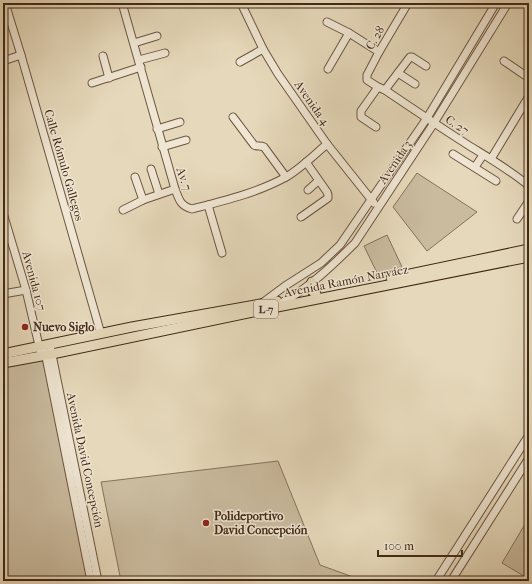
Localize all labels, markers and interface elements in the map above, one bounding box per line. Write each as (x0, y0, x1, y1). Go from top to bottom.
street label: C. 28 (363, 24, 387, 52)
street label: Avenida 4 (291, 77, 333, 129)
street label: Calle Rómulo Gallegos (41, 108, 87, 223)
street label: C. 27 (443, 112, 471, 138)
street label: Avenida 3 (375, 138, 415, 187)
street label: Av. 7 (173, 165, 195, 193)
street label: Avenida 107 (19, 249, 49, 312)
street label: Avenida Ramón Narváez (282, 262, 410, 300)
road number: L-7 (254, 300, 278, 318)
place label: Nuevo Siglo (33, 320, 94, 335)
marker: Nuevo Siglo (20, 322, 30, 332)
street label: Avenida David Concepción (64, 390, 106, 529)
place label: Polideportivo David Concepción (214, 509, 309, 538)
marker: Polideportivo David Concepción (201, 518, 211, 528)
scale bar (378, 532, 462, 558)
text: 100 m (384, 539, 414, 553)

